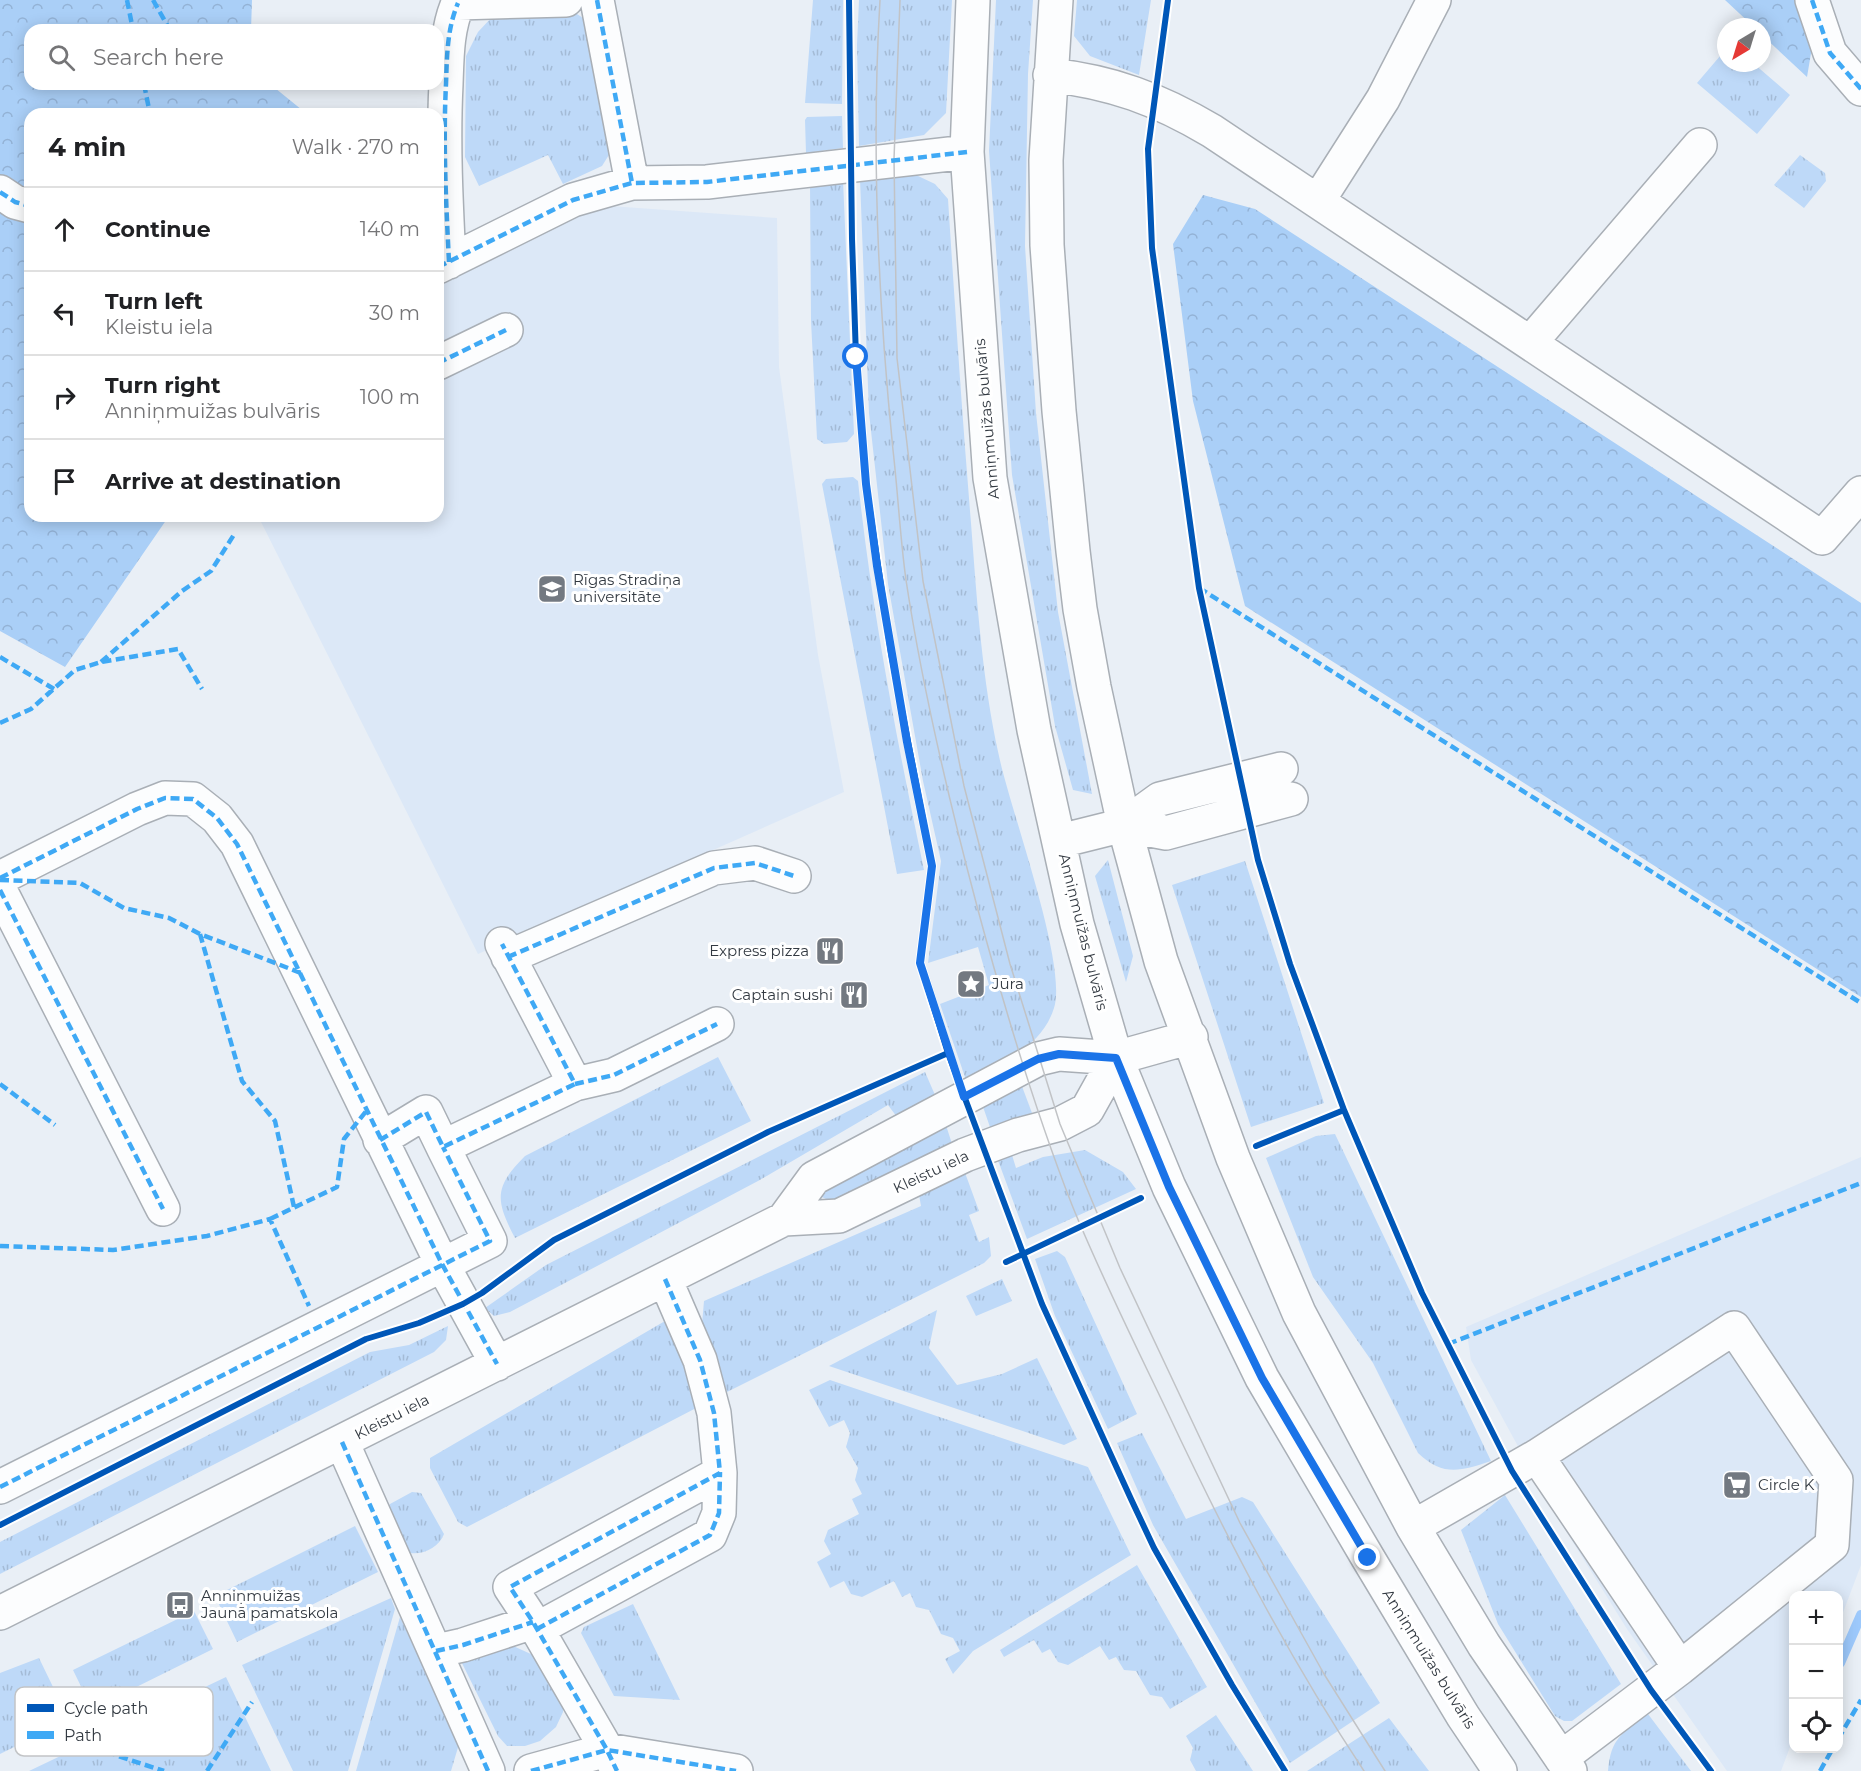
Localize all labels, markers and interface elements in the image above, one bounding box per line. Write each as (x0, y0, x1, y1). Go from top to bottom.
north arrow (1717, 18, 1771, 72)
search box (24, 24, 444, 90)
icon: search (45, 41, 78, 74)
text: Search here (93, 44, 224, 71)
text: 4 min (48, 131, 126, 163)
text: Walk · 270 m (292, 135, 420, 159)
icon: ahead (48, 213, 81, 246)
text: Continue (105, 216, 211, 243)
text: 140 m (360, 217, 420, 241)
text: Turn left (105, 288, 203, 315)
icon: left (48, 297, 81, 330)
text: 30 m (369, 301, 420, 325)
text: Kleistu iela (105, 315, 213, 339)
street label: Anniņmuižas bulvāris (970, 338, 1004, 500)
route start (842, 343, 868, 369)
text: Turn right (105, 372, 220, 399)
icon: right (48, 381, 81, 414)
text: 100 m (360, 385, 420, 409)
text: Anniņmuižas bulvāris (105, 399, 320, 423)
icon: arrive (48, 465, 81, 498)
text: Arrive at destination (105, 468, 341, 495)
place label: Rīgas Stradiņa universitāte (573, 570, 681, 606)
school or university icon: Rīgas Stradiņa universitāte (536, 573, 568, 605)
street label: Anniņmuižas bulvāris (1054, 851, 1112, 1013)
restaurant icon: Express pizza (814, 935, 846, 967)
place label: Express pizza (709, 941, 809, 960)
place icon: Jūra (955, 968, 987, 1000)
place label: Jūra (991, 974, 1024, 993)
restaurant icon: Captain sushi (838, 979, 870, 1011)
place label: Captain sushi (732, 985, 833, 1004)
street label: Kleistu iela (890, 1146, 972, 1197)
street label: Kleistu iela (351, 1390, 432, 1443)
supermarket icon: Circle K (1721, 1469, 1753, 1501)
place label: Circle K (1758, 1475, 1815, 1494)
route end (1354, 1544, 1380, 1570)
street label: Anniņmuižas bulvāris (1378, 1585, 1480, 1733)
place label: Anniņmuižas Jaunā pamatskola (200, 1586, 338, 1622)
bus stop icon: Anniņmuižas Jaunā pamatskola (164, 1589, 196, 1621)
map controls (1789, 1591, 1843, 1753)
button: + (1789, 1591, 1843, 1645)
button: − (1789, 1645, 1843, 1699)
legend (15, 1687, 213, 1756)
text: Cycle path (64, 1699, 148, 1718)
button: locate (1789, 1699, 1843, 1753)
text: Path (64, 1726, 102, 1745)

